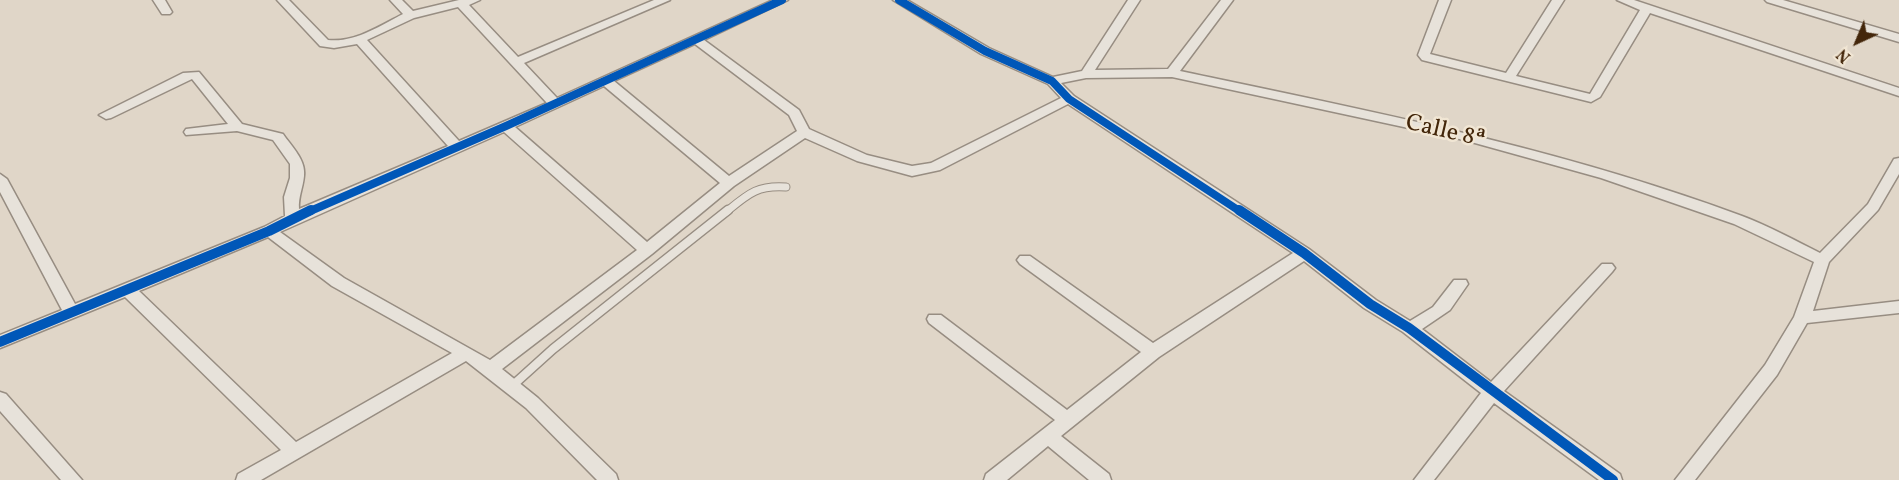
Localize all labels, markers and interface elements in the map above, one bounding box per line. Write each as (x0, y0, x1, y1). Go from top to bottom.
north arrow (1827, 12, 1887, 72)
text: N (1833, 43, 1856, 67)
street label: Calle 8ª (1402, 110, 1488, 156)

